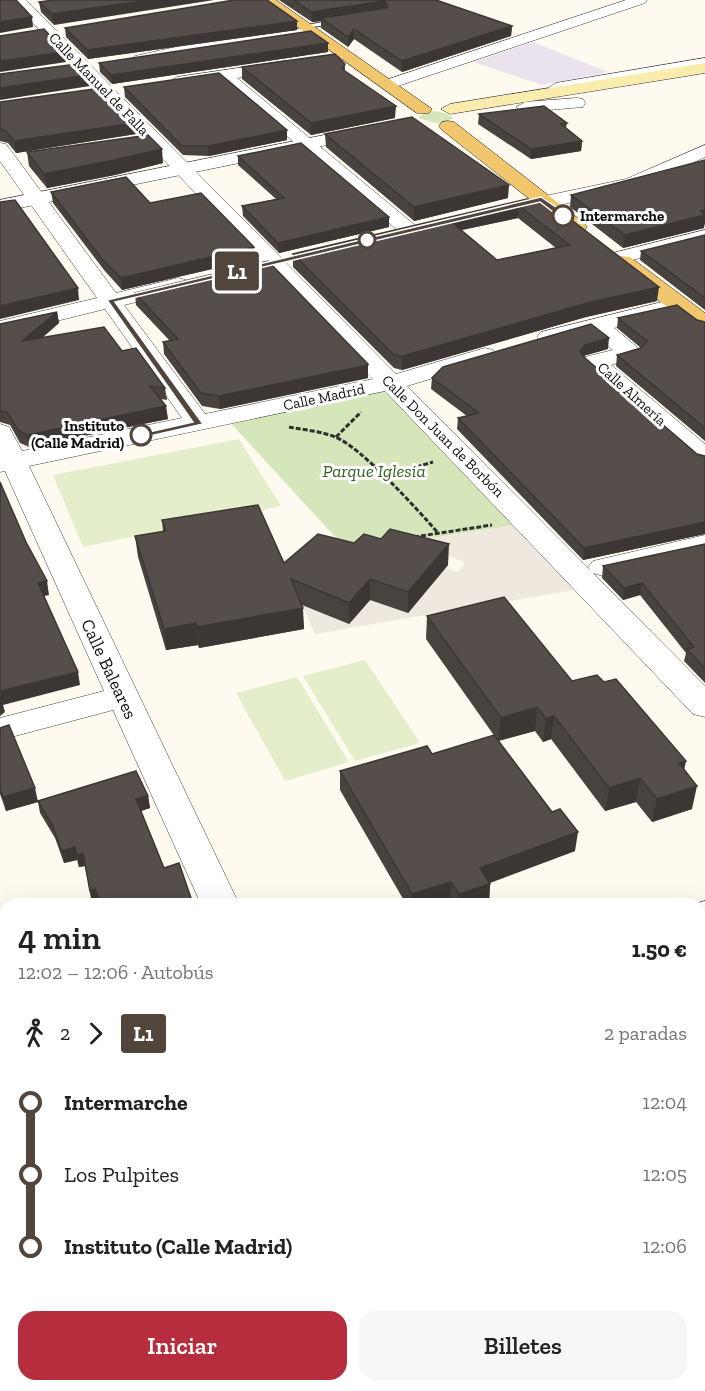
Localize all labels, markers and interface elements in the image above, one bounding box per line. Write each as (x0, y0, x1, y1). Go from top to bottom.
street label: Calle Manuel de Falla (45, 29, 153, 139)
marker: Intermarche (552, 205, 574, 227)
place label: Intermarche (580, 207, 664, 225)
unlabelled marker (358, 231, 376, 249)
line badge: L1 (210, 252, 264, 290)
text: L1 (227, 259, 247, 284)
street label: Calle Almería (594, 358, 670, 430)
street label: Calle Don Juan de Borbón (378, 371, 508, 501)
street label: Calle Madrid (282, 379, 367, 414)
place label: Instituto (Calle Madrid) (31, 417, 124, 452)
marker: Instituto (Calle Madrid) (130, 424, 152, 446)
park label: Parque Iglesia (322, 460, 426, 482)
street label: Calle Baleares (76, 615, 142, 723)
text: 4 min (18, 918, 101, 957)
text: 1.50 € (632, 936, 687, 963)
text: 12:02 – 12:06 · Autobús (18, 960, 214, 984)
icon: walk (18, 1017, 51, 1050)
icon: forward (79, 1017, 112, 1050)
text: 2 (60, 1021, 70, 1045)
text: L1 (133, 1021, 154, 1046)
text: 2 paradas (604, 1021, 687, 1045)
text: Intermarche (64, 1089, 188, 1116)
text: 12:04 (642, 1090, 687, 1114)
text: Los Pulpites (64, 1161, 179, 1188)
text: 12:05 (643, 1162, 687, 1186)
text: Instituto (Calle Madrid) (64, 1233, 292, 1260)
text: 12:06 (642, 1234, 687, 1258)
button: Iniciar (18, 1311, 347, 1380)
button: Billetes (359, 1311, 687, 1380)

